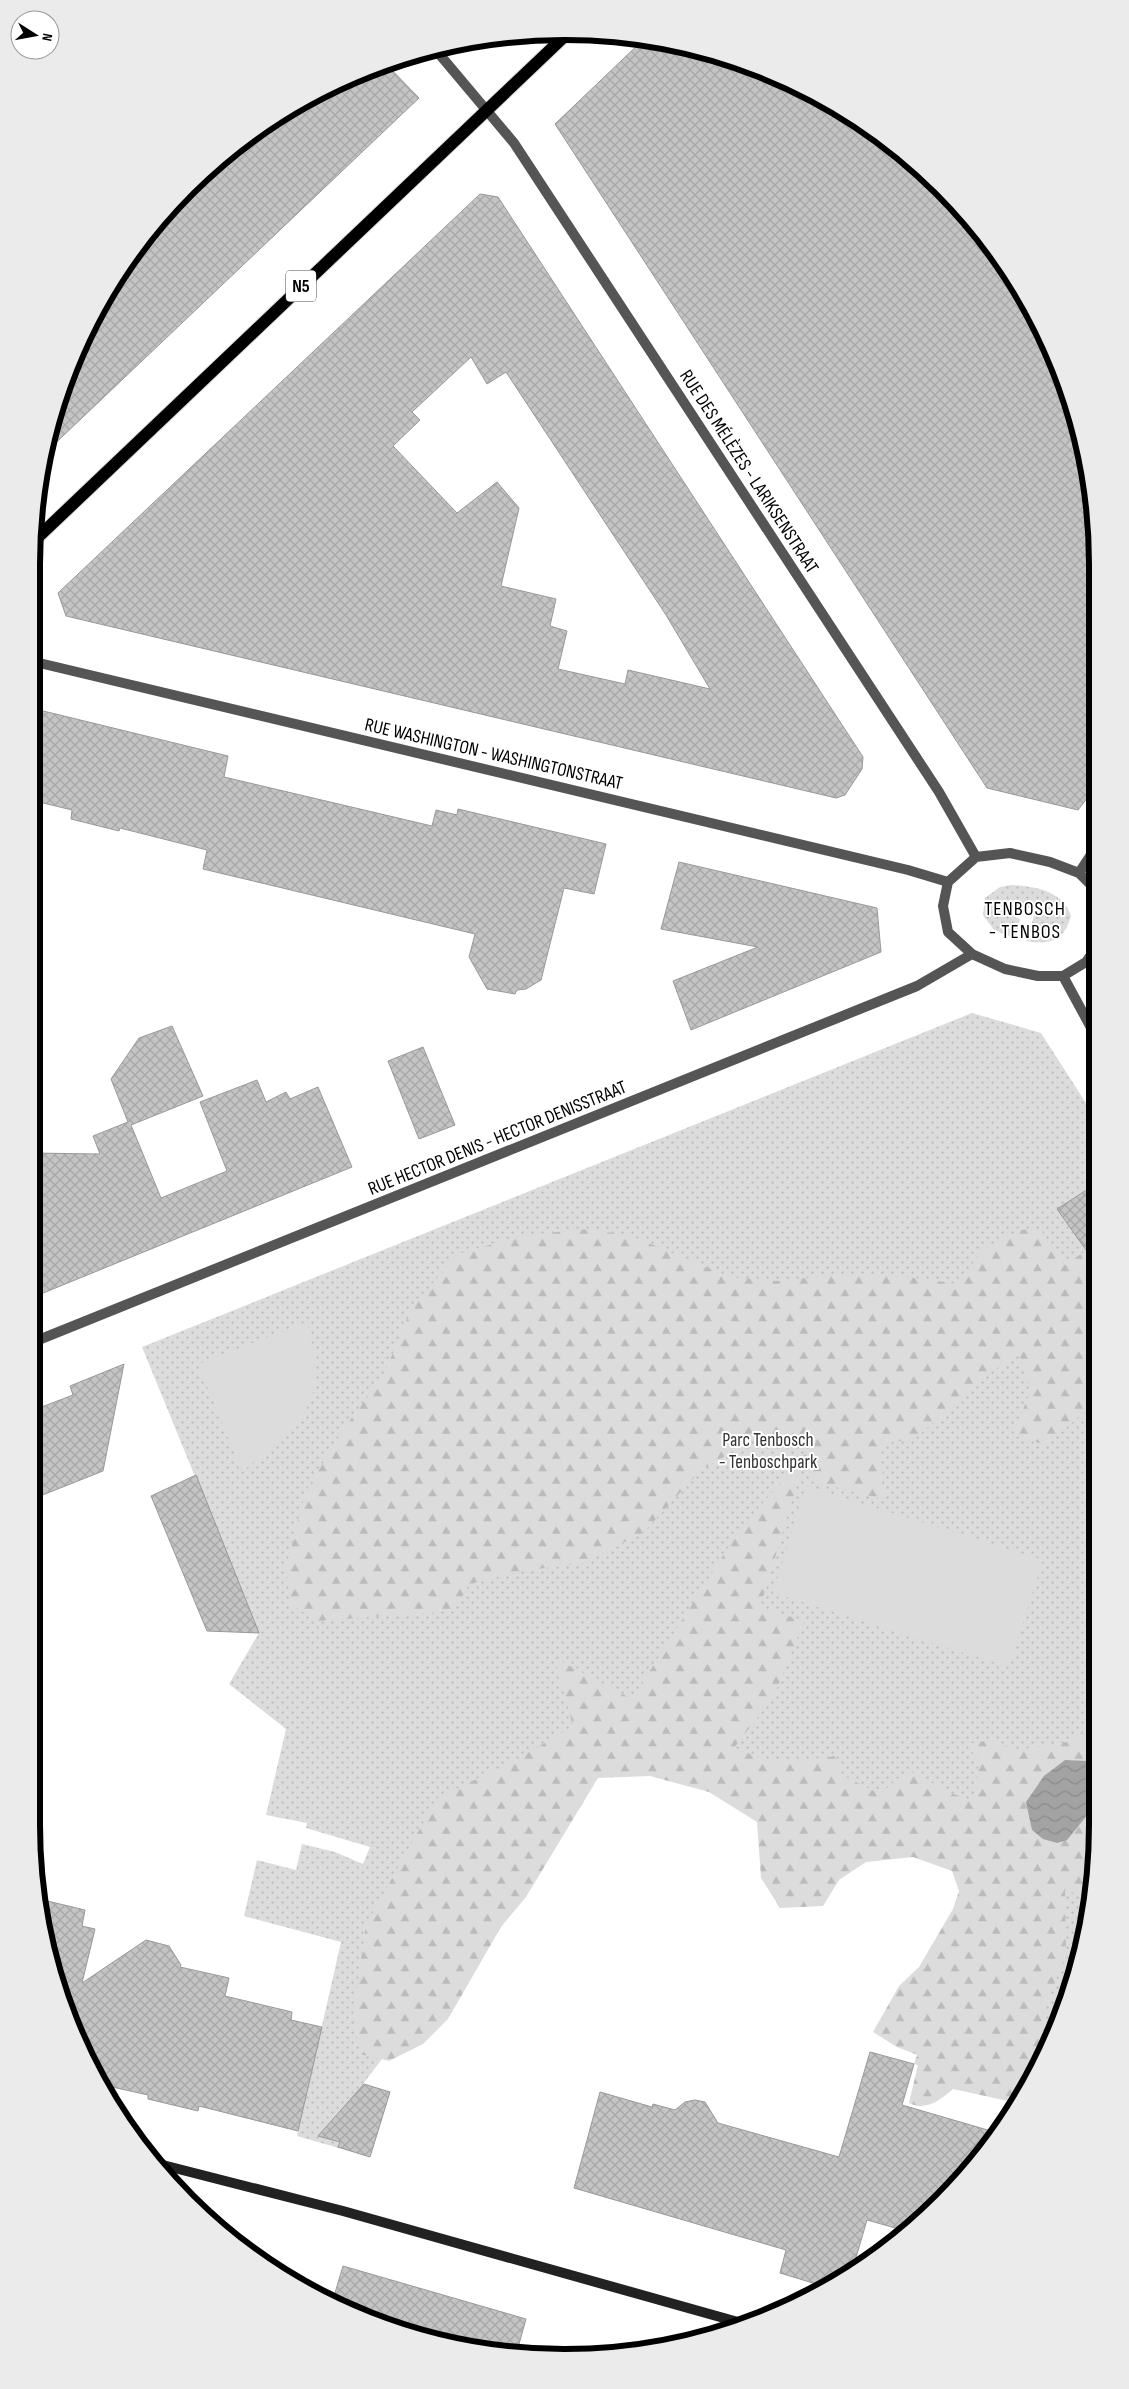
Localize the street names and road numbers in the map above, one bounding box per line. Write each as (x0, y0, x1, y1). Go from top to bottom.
road number: N5 (286, 270, 316, 302)
street label: RUE DES MÉLÈZES - LARIKSENSTRAAT (674, 366, 823, 578)
street label: RUE WASHINGTON - WASHINGTONSTRAAT (362, 714, 625, 795)
street label: RUE HECTOR DENIS - HECTOR DENISSTRAAT (365, 1076, 630, 1201)

